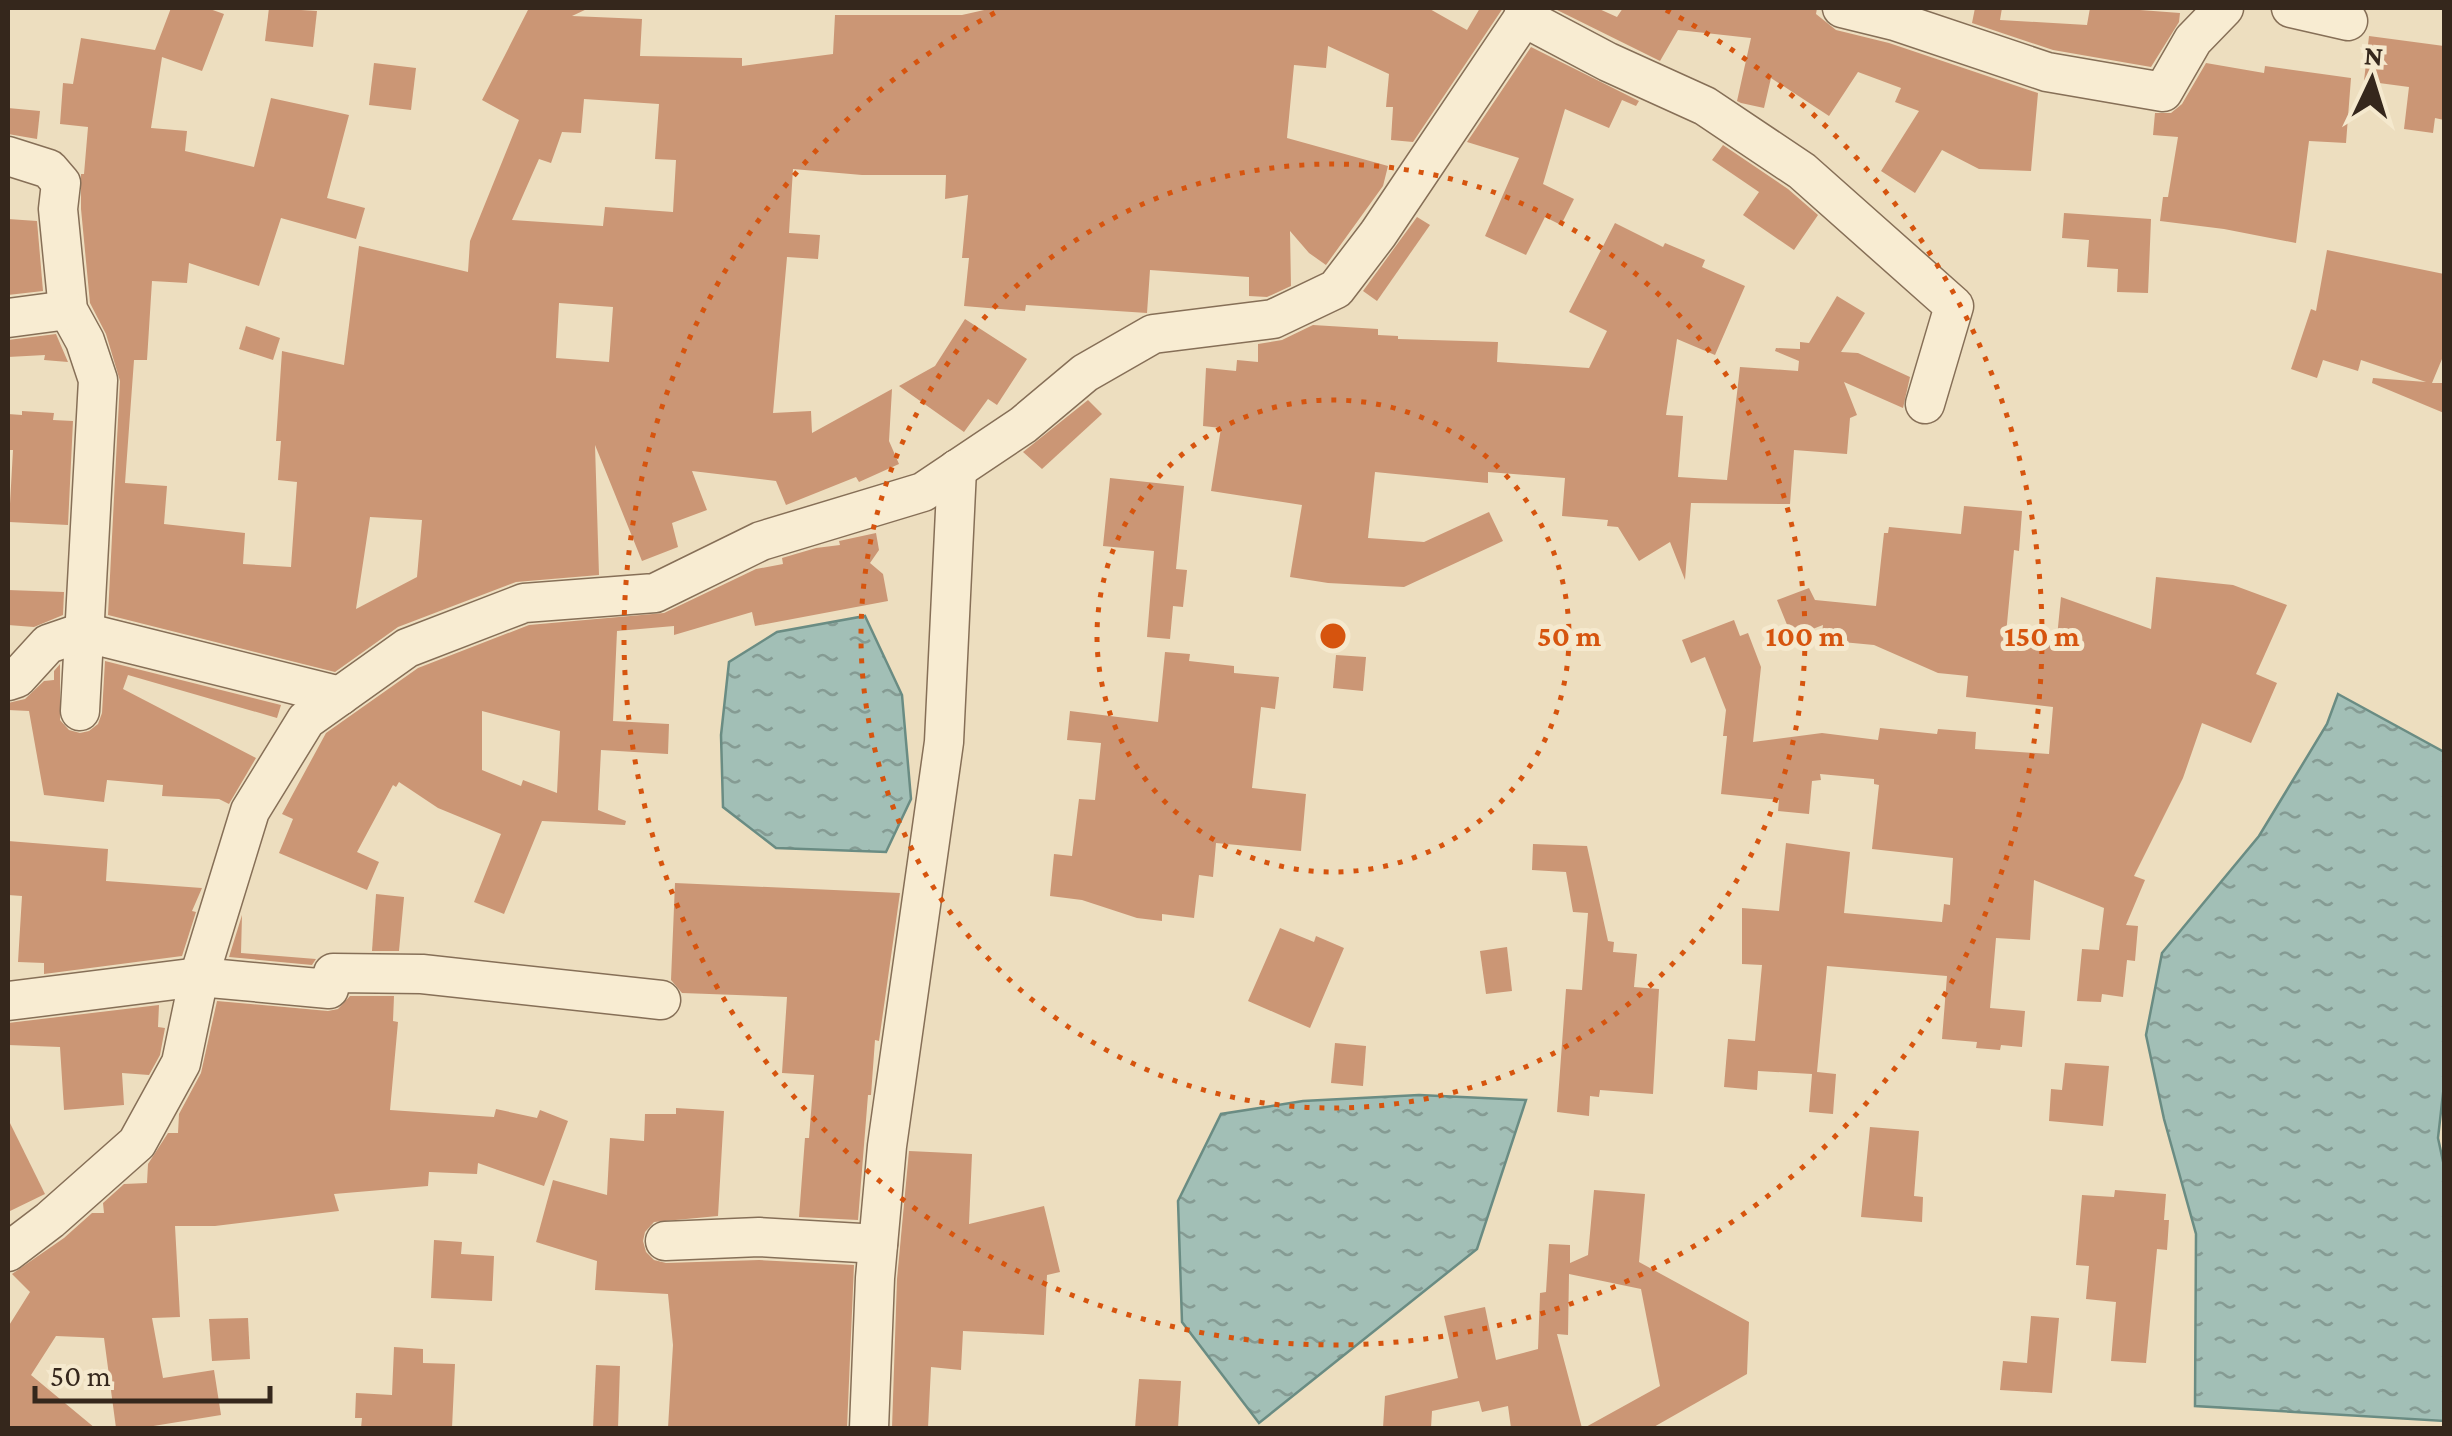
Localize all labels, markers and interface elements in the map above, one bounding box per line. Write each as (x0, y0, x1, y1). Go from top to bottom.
north arrow (2322, 30, 2422, 130)
text: N (2363, 39, 2384, 72)
centre of rings (1315, 618, 1351, 654)
text: 50 m (1537, 619, 1602, 652)
text: 100 m (1766, 619, 1845, 652)
text: 150 m (2004, 619, 2080, 652)
scale bar (35, 1341, 270, 1403)
text: 50 m (50, 1359, 111, 1392)

